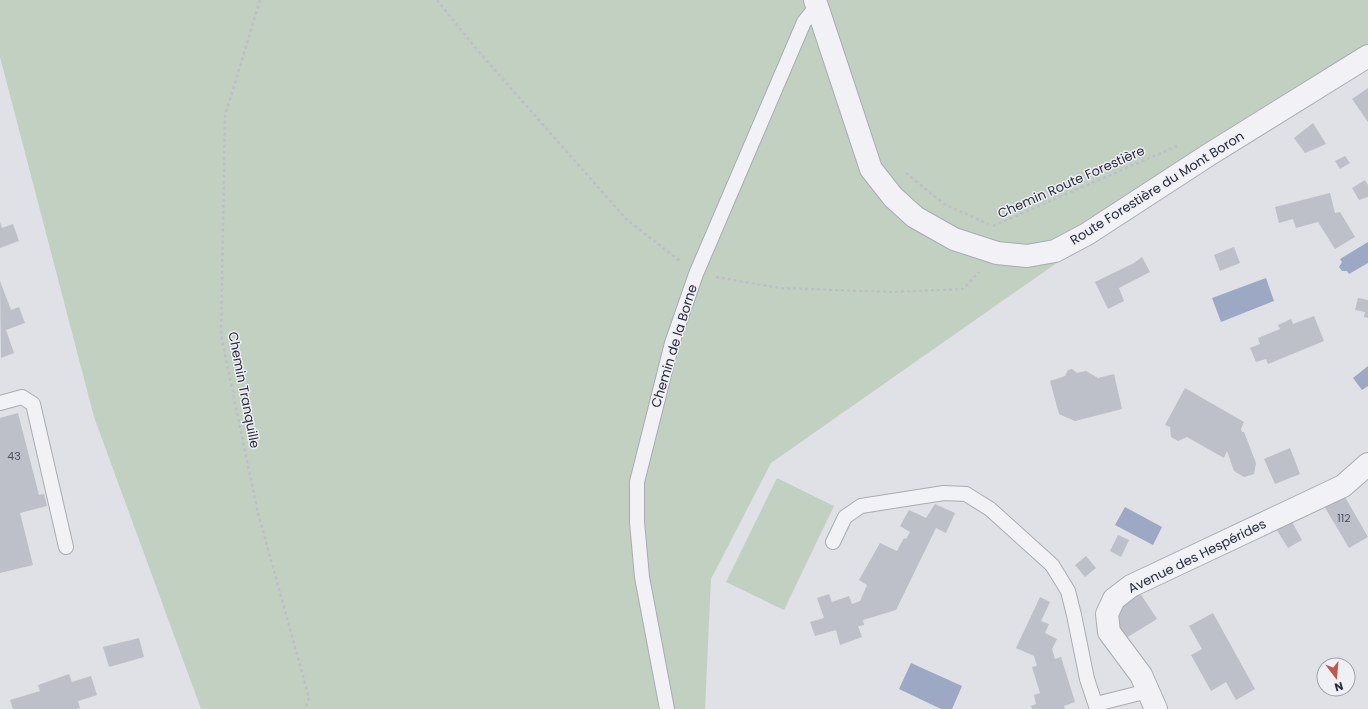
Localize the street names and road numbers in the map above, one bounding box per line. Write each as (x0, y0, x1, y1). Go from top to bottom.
street label: Route Forestière du Mont Boron (1066, 126, 1248, 250)
street label: Chemin Route Forestière (994, 141, 1148, 223)
street label: Chemin de la Borne (646, 282, 702, 410)
street label: Chemin Tranquille (223, 330, 265, 450)
street label: Avenue des Hespérides (1125, 514, 1270, 598)

